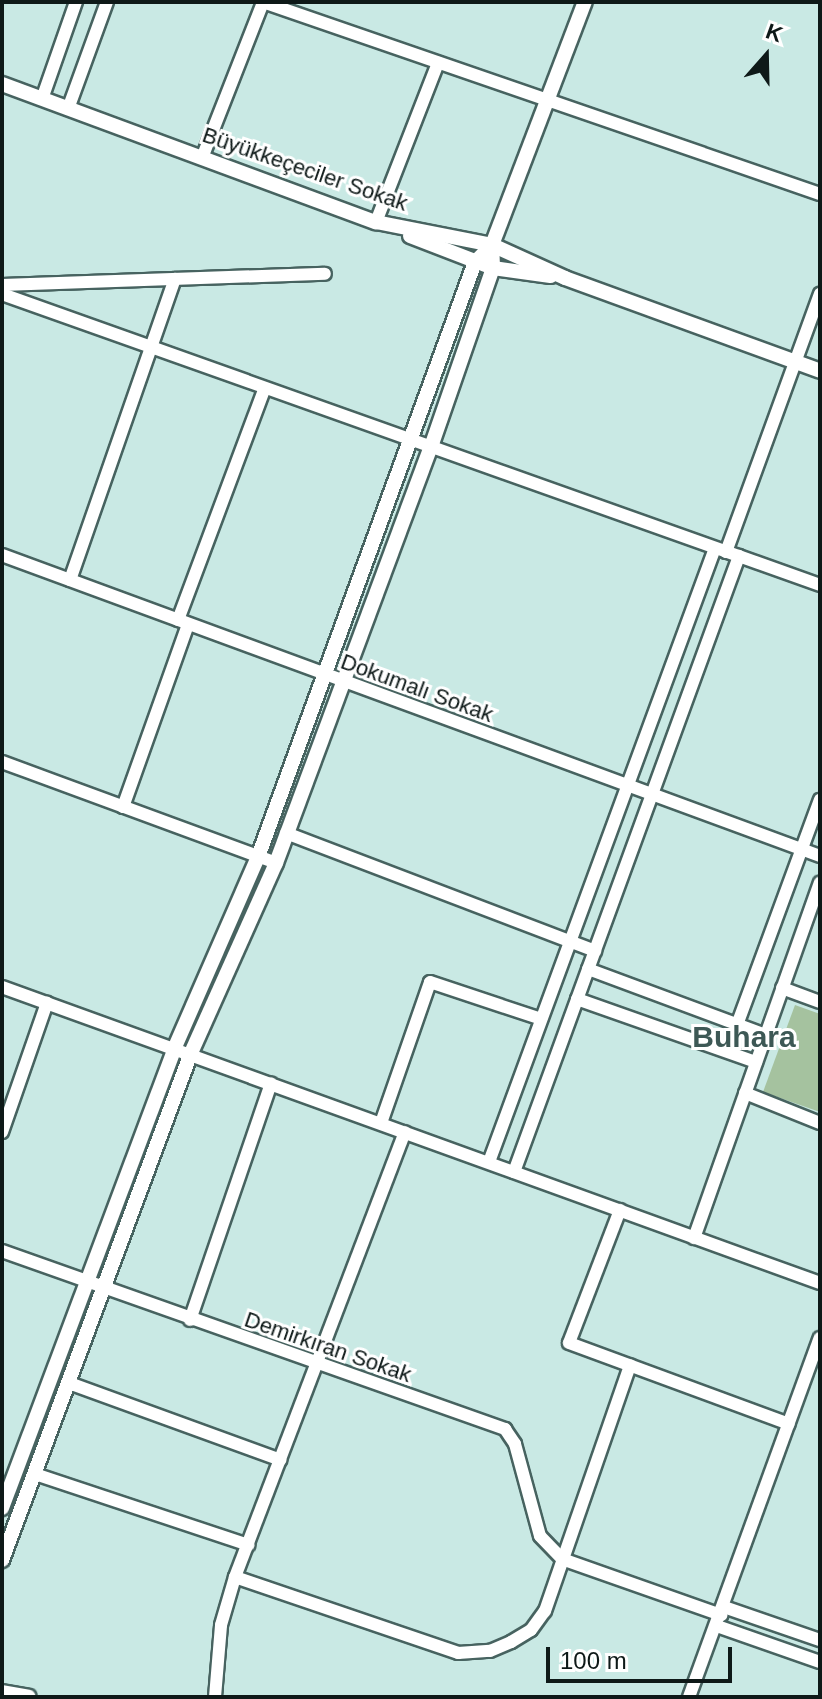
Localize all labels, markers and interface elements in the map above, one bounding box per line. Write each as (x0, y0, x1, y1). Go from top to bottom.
north arrow (726, 16, 806, 96)
text: K (763, 19, 786, 47)
street label: Büyükkeçeciler Sokak (199, 121, 411, 217)
street label: Dokumalı Sokak (337, 648, 497, 728)
district label: Buhara (692, 1019, 796, 1055)
street label: Demirkıran Sokak (241, 1306, 415, 1388)
scale bar (550, 1631, 736, 1681)
text: 100 m (560, 1647, 627, 1674)

